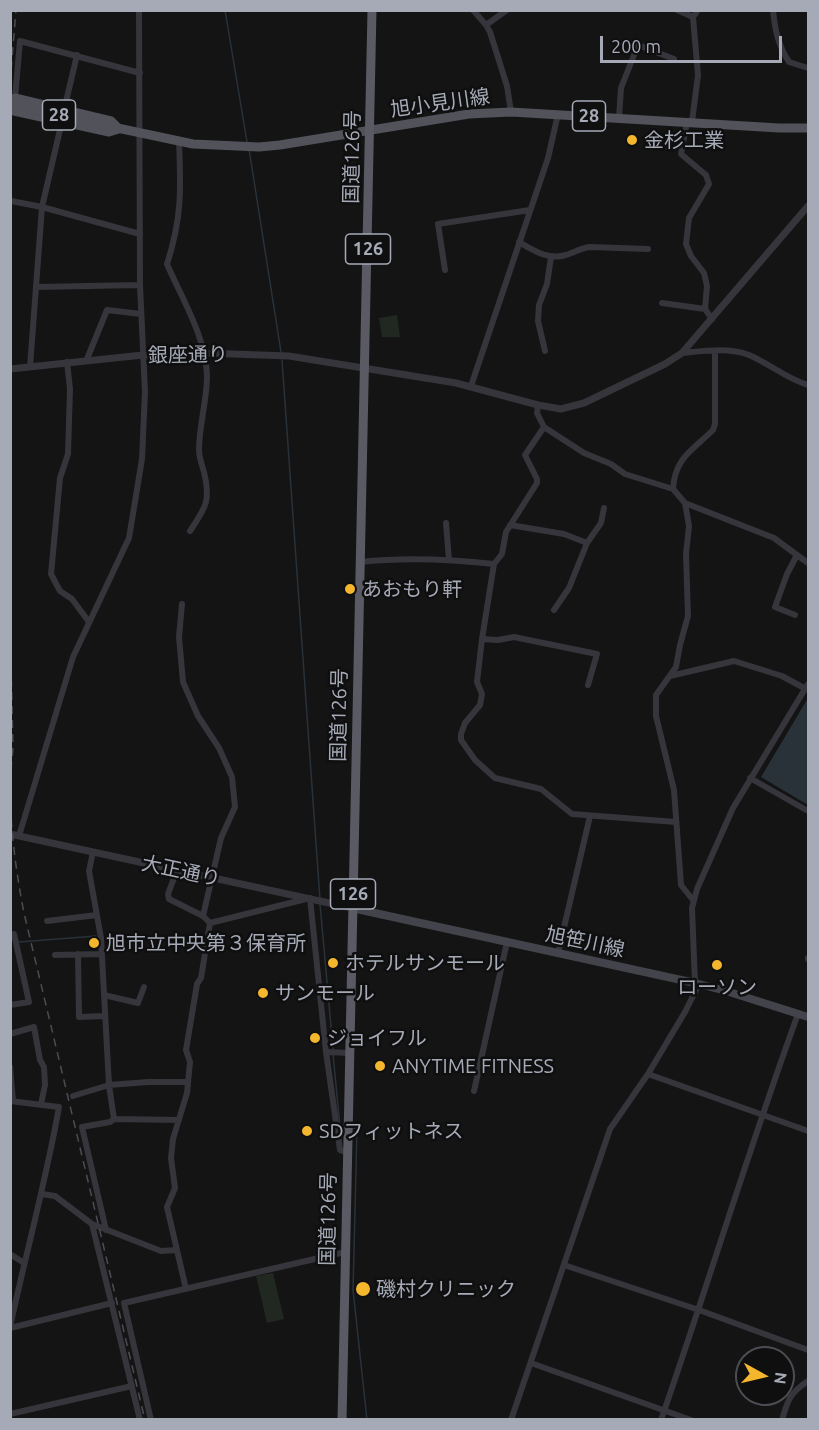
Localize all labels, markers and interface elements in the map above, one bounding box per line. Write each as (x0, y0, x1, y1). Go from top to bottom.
scale bar (603, 24, 784, 62)
text: 200 m (611, 36, 661, 56)
street label: 旭小見川線 (389, 84, 491, 122)
road number: 28 (42, 100, 76, 130)
road number: 28 (572, 101, 606, 131)
street label: 国道126号 (339, 110, 365, 204)
place label: 金杉工業 (644, 128, 724, 152)
marker: 金杉工業 (625, 133, 639, 147)
road number: 126 (346, 234, 391, 264)
street label: 銀座通り (148, 342, 228, 368)
place label: あおもり軒 (362, 577, 462, 601)
marker: あおもり軒 (343, 582, 357, 596)
street label: 国道126号 (326, 668, 352, 762)
street label: 大正通り (139, 851, 223, 891)
road number: 126 (330, 879, 376, 909)
street label: 旭笹川線 (543, 922, 627, 962)
place label: 旭市立中央第３保育所 (106, 931, 306, 955)
marker: 旭市立中央第３保育所 (87, 936, 101, 950)
place label: ホテルサンモール (345, 951, 505, 975)
marker: ホテルサンモール (326, 956, 340, 970)
marker: ローソン (710, 958, 724, 972)
place label: ローソン (677, 975, 757, 999)
place label: サンモール (275, 981, 375, 1005)
marker: サンモール (256, 986, 270, 1000)
place label: ジョイフル (327, 1026, 427, 1050)
marker: ジョイフル (308, 1031, 322, 1045)
place label: ANYTIME FITNESS (392, 1054, 554, 1078)
marker: ANYTIME FITNESS (373, 1059, 387, 1073)
place label: SDフィットネス (319, 1119, 464, 1143)
marker: SDフィットネス (300, 1124, 314, 1138)
street label: 国道126号 (315, 1172, 341, 1266)
place label: 磯村クリニック (376, 1277, 516, 1301)
marker: 磯村クリニック (354, 1280, 372, 1298)
north arrow (735, 1346, 795, 1406)
text: N (771, 1371, 791, 1385)

